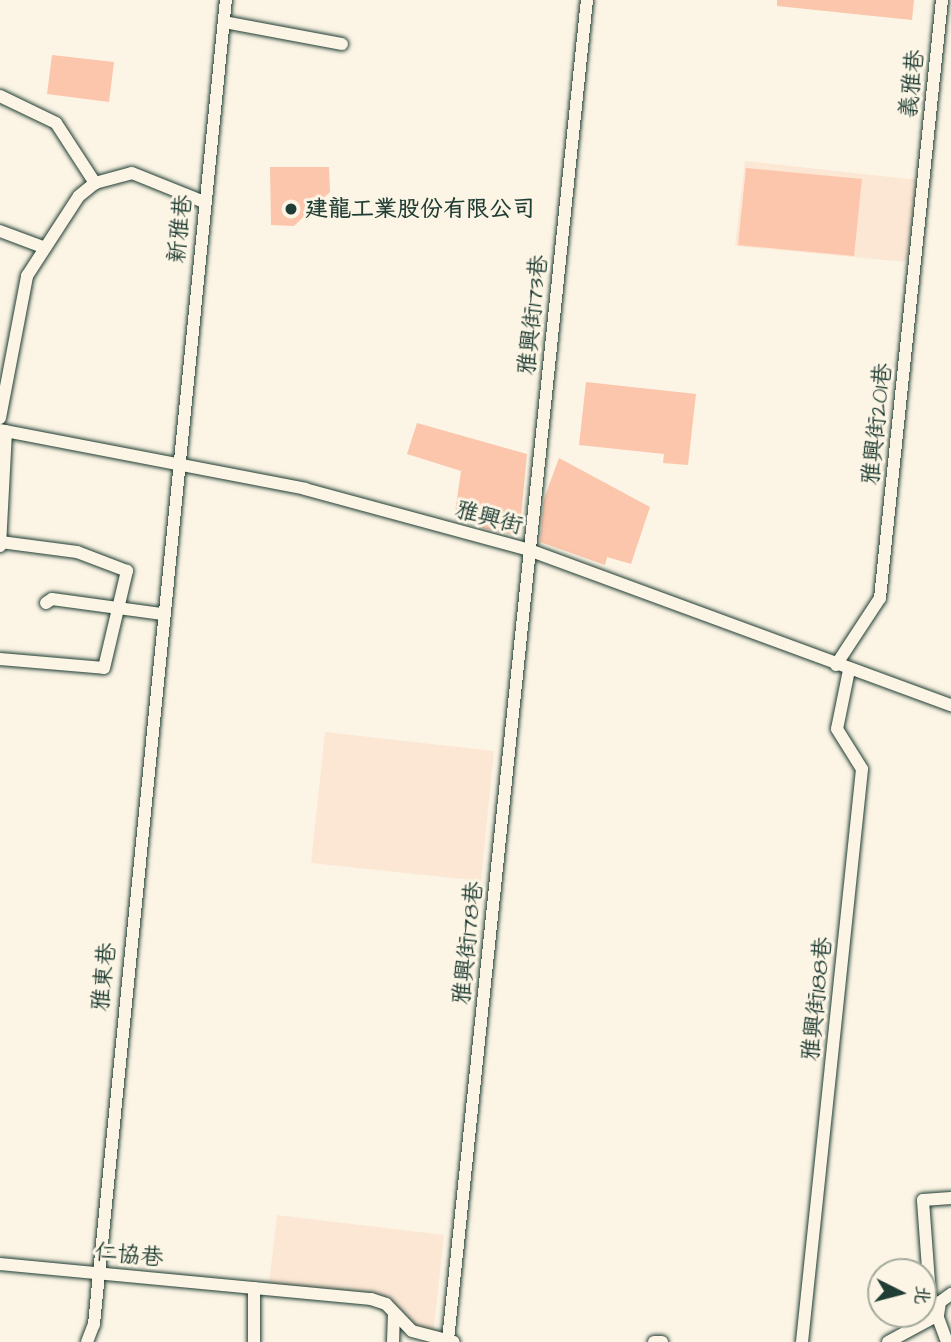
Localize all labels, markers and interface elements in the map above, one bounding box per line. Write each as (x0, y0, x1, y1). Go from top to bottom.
street label: 義雅巷 (895, 48, 929, 120)
street label: 新雅巷 (163, 193, 197, 265)
place label: 建龍工業股份有限公司 (305, 195, 535, 223)
marker: 建龍工業股份有限公司 (283, 201, 299, 217)
street label: 雅興街173巷 (513, 253, 553, 377)
street label: 雅興街201巷 (857, 362, 897, 486)
street label: 雅興街 (452, 496, 526, 540)
street label: 雅興街178巷 (448, 880, 488, 1006)
street label: 雅興街188巷 (797, 936, 837, 1062)
street label: 雅東巷 (87, 941, 121, 1013)
street label: 仁協巷 (93, 1238, 165, 1272)
north arrow (867, 1258, 937, 1328)
text: 北 (907, 1284, 936, 1306)

